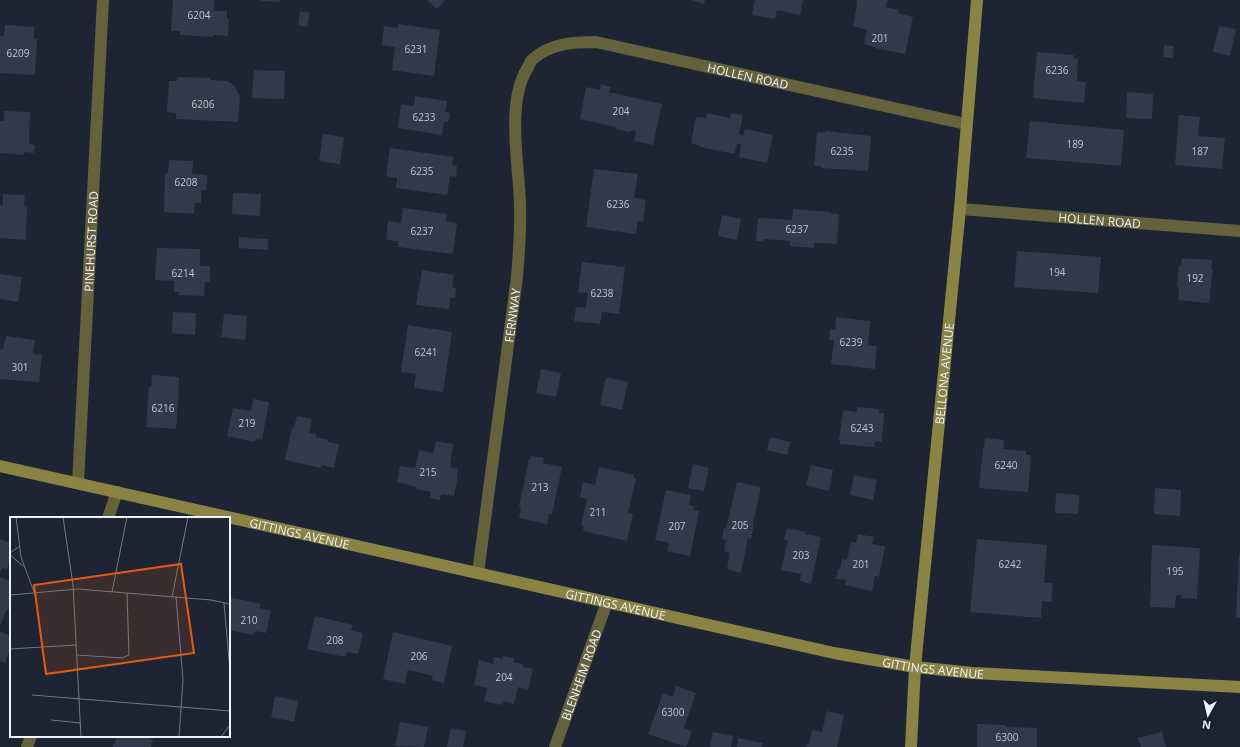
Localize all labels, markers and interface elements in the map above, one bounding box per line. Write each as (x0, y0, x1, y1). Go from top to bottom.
house number: 6204 (188, 8, 211, 22)
house number: 201 (871, 31, 889, 45)
house number: 6231 (405, 42, 427, 56)
house number: 6209 (7, 46, 30, 60)
street label: HOLLEN ROAD (706, 58, 790, 93)
house number: 6236 (1046, 63, 1069, 77)
house number: 6206 (192, 97, 215, 111)
house number: 204 (612, 104, 630, 118)
house number: 6233 (413, 110, 436, 124)
house number: 189 (1066, 137, 1084, 151)
house number: 6235 (831, 144, 854, 158)
house number: 187 (1191, 144, 1209, 158)
house number: 6235 (411, 164, 434, 178)
house number: 6208 (175, 175, 198, 189)
street label: PINEHURST ROAD (79, 191, 102, 292)
house number: 6236 (607, 197, 630, 211)
street label: HOLLEN ROAD (1058, 208, 1141, 232)
house number: 6237 (786, 222, 809, 236)
house number: 6237 (411, 224, 434, 238)
house number: 194 (1048, 265, 1066, 279)
house number: 6214 (172, 266, 195, 280)
house number: 192 (1186, 271, 1204, 285)
house number: 6238 (591, 286, 614, 300)
street label: FERNWAY (500, 287, 524, 343)
street label: BELLONA AVENUE (930, 322, 957, 425)
house number: 6239 (840, 335, 863, 349)
house number: 6241 (415, 345, 437, 359)
house number: 301 (11, 360, 29, 374)
house number: 6216 (152, 401, 175, 415)
house number: 219 (238, 416, 256, 430)
house number: 6243 (851, 421, 874, 435)
house number: 6240 (995, 458, 1018, 472)
house number: 215 (419, 465, 437, 479)
house number: 213 (531, 480, 549, 494)
house number: 211 (589, 505, 607, 519)
street label: GITTINGS AVENUE (248, 514, 351, 553)
inset map (10, 517, 230, 737)
house number: 205 (731, 518, 749, 532)
house number: 207 (668, 519, 686, 533)
house number: 203 (792, 548, 810, 562)
house number: 201 (852, 557, 870, 571)
house number: 6242 (999, 557, 1022, 571)
house number: 195 (1166, 564, 1184, 578)
street label: GITTINGS AVENUE (564, 585, 667, 624)
house number: 210 (240, 613, 258, 627)
street label: BLENHEIM ROAD (557, 627, 605, 722)
house number: 208 (326, 633, 344, 647)
house number: 206 (410, 649, 428, 663)
street label: GITTINGS AVENUE (881, 653, 984, 682)
house number: 204 (495, 670, 513, 684)
north arrow (1188, 695, 1228, 735)
house number: 6300 (662, 705, 685, 719)
text: N (1201, 717, 1212, 733)
house number: 6300 (996, 730, 1019, 744)

